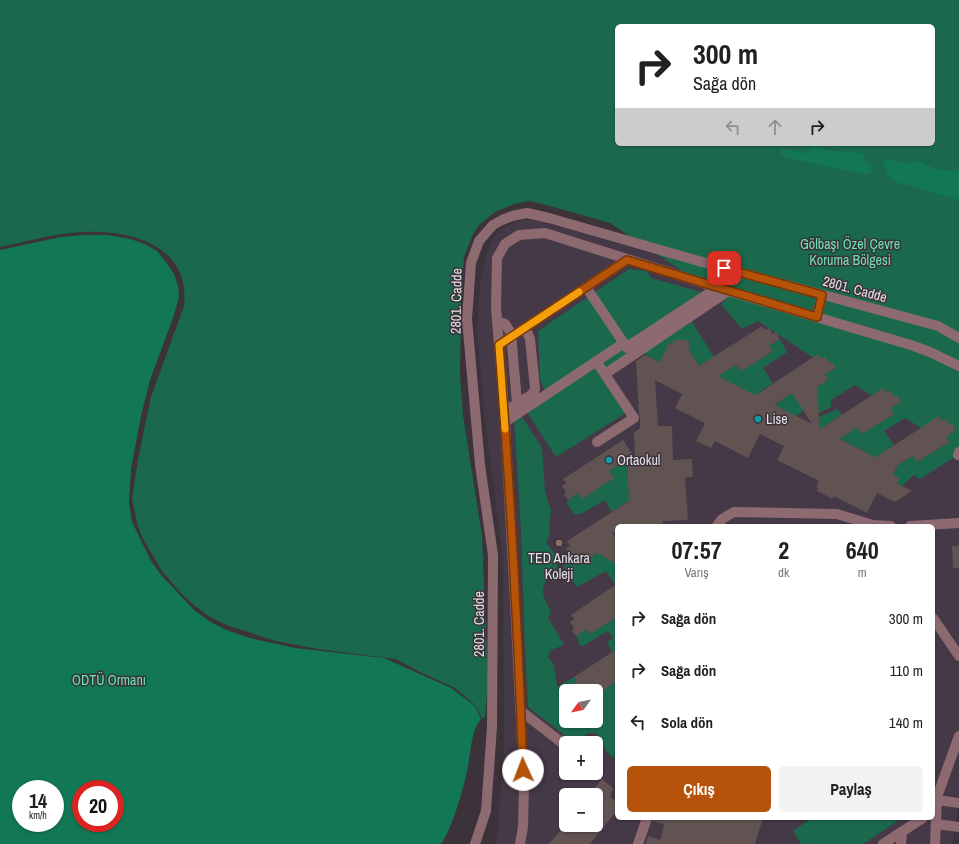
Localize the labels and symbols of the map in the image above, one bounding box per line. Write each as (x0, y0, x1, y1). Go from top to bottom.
park label: Gölbaşı Özel Çevre Koruma Bölgesi (800, 235, 900, 269)
pin (707, 251, 741, 285)
street label: 2801. Cadde (446, 268, 466, 334)
street label: 2801. Cadde (821, 272, 889, 306)
place label: Lise (766, 410, 788, 428)
marker: Lise (753, 414, 763, 424)
place label: Ortaokul (617, 451, 660, 469)
marker: Ortaokul (604, 455, 614, 465)
marker: TED Ankara Koleji (554, 538, 564, 548)
place label: TED Ankara Koleji (528, 549, 591, 583)
street label: 2801. Cadde (470, 591, 488, 657)
park label: ODTÜ Ormanı (72, 671, 146, 689)
north arrow (559, 684, 603, 728)
position arrow (502, 749, 544, 791)
speed limit sign: 20 (72, 780, 124, 832)

